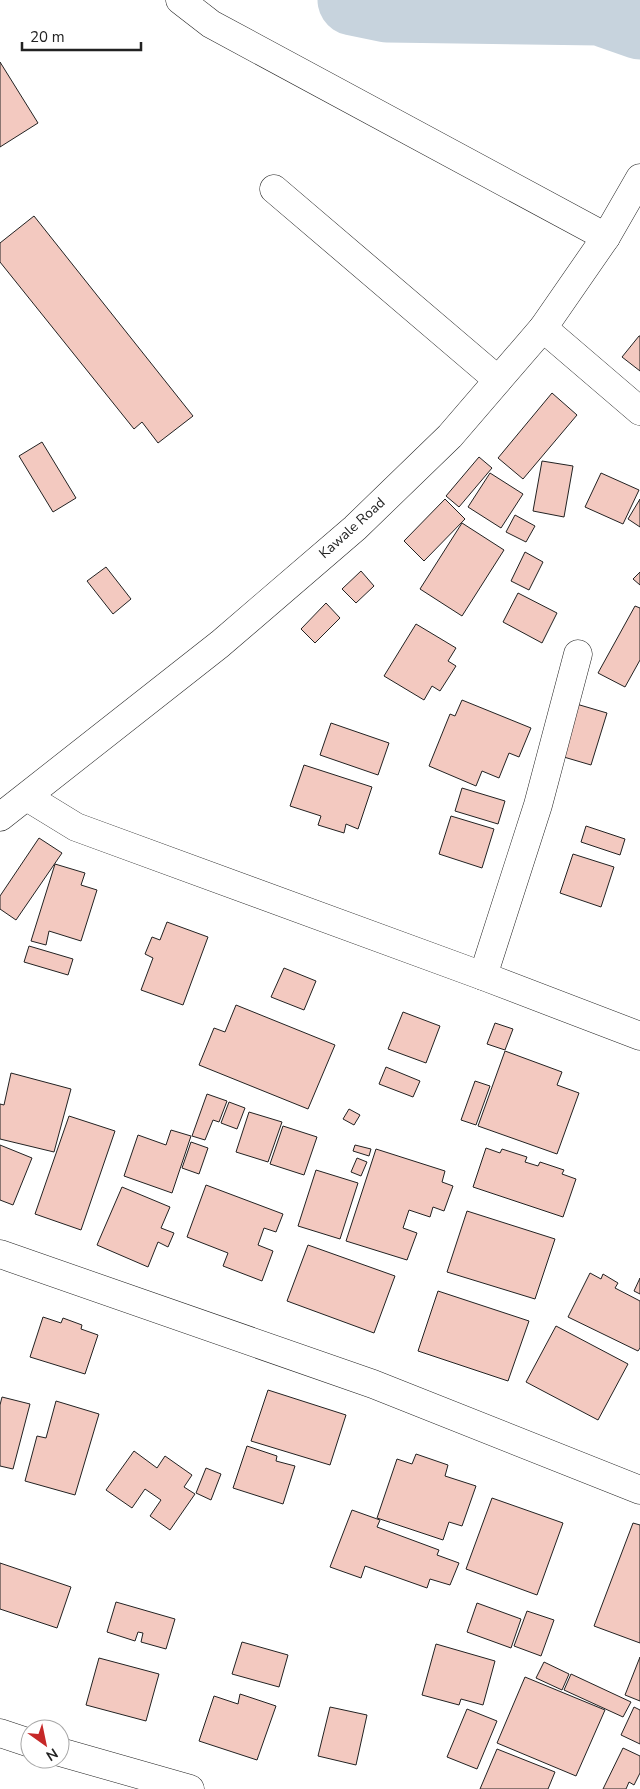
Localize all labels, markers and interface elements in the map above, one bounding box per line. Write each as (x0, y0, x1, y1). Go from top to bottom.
scale bar (22, 20, 141, 52)
text: 20 m (30, 27, 65, 47)
street label: Kawale Road (315, 493, 389, 563)
north arrow (20, 1719, 70, 1769)
text: N (42, 1744, 61, 1765)

